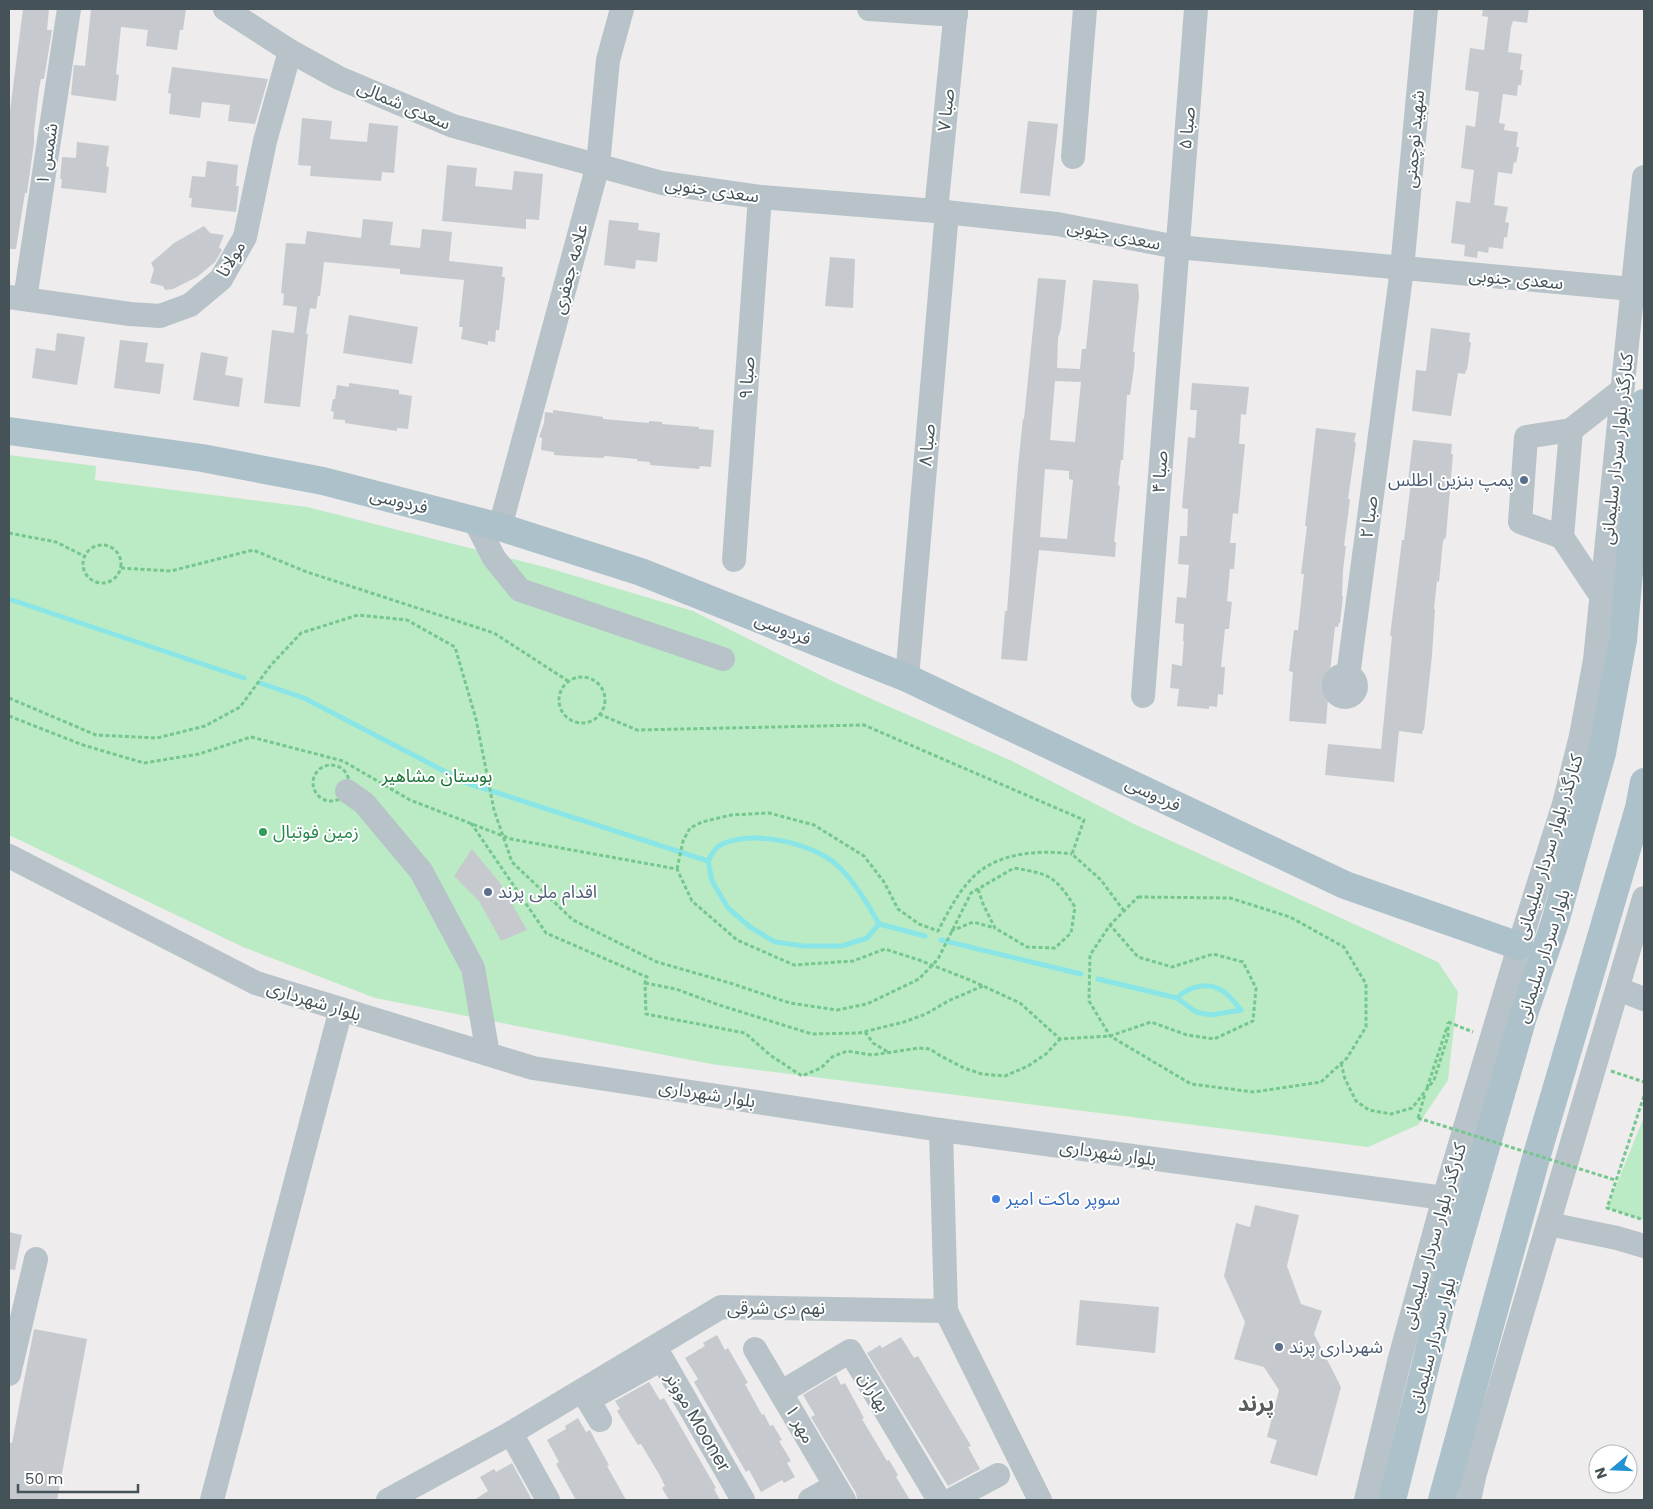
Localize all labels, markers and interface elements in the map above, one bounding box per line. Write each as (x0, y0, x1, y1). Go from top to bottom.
street label: سعدی شمالی (354, 74, 455, 135)
street label: صبا ۷ (931, 87, 960, 133)
street label: شهید نوچمنی (1397, 89, 1430, 189)
street label: صبا ۵ (1172, 106, 1201, 150)
street label: شمس ۱ (29, 121, 64, 187)
street label: سعدی جنوبی (663, 171, 761, 208)
street label: سعدی جنوبی (1065, 213, 1163, 256)
street label: علامه جعفری (545, 221, 594, 317)
street label: مولانا (210, 236, 251, 282)
street label: سعدی جنوبی (1468, 262, 1564, 295)
street label: کنارگذر بلوار سردار سلیمانی (1594, 351, 1639, 546)
street label: صبا ۹ (733, 356, 760, 400)
street label: صبا ۸ (912, 423, 941, 467)
street label: صبا ۴ (1146, 450, 1173, 494)
place label: پمپ بنزین اطلس (1388, 467, 1514, 492)
marker: پمپ بنزین اطلس (1518, 474, 1530, 486)
street label: فردوسی (368, 481, 431, 520)
street label: صبا ۲ (1353, 494, 1384, 540)
street label: فردوسی (751, 606, 815, 651)
street label: کنارگذر بلوار سردار سلیمانی (1508, 751, 1589, 943)
park label: بوستان مشاهیر (381, 763, 492, 788)
street label: فردوسی (1121, 770, 1185, 817)
place label: زمین فوتبال (273, 819, 359, 844)
marker: زمین فوتبال (257, 826, 269, 838)
place label: اقدام ملی پرند (498, 879, 597, 906)
marker: اقدام ملی پرند (482, 886, 494, 898)
street label: بلوار سردار سلیمانی (1509, 886, 1576, 1026)
street label: بلوار شهرداری (264, 974, 364, 1027)
street label: بلوار شهرداری (657, 1074, 757, 1113)
street label: بلوار شهرداری (1058, 1133, 1158, 1172)
street label: کنارگذر بلوار سردار سلیمانی (1395, 1139, 1472, 1332)
place label: سوپر ماکت امیر (1005, 1186, 1120, 1211)
marker: سوپر ماکت امیر (990, 1193, 1002, 1205)
street label: بلوار سردار سلیمانی (1401, 1274, 1462, 1415)
street label: نهم دی شرقی (727, 1295, 825, 1321)
place label: شهرداری پرند (1289, 1334, 1383, 1359)
marker: شهرداری پرند (1273, 1341, 1285, 1353)
street label: موونر Mooner (659, 1367, 737, 1476)
street label: بهاران (853, 1367, 896, 1416)
district label: پرند (1238, 1388, 1274, 1419)
street label: مهر ۱ (780, 1400, 821, 1448)
north arrow (1588, 1444, 1638, 1494)
scale bar (18, 1462, 138, 1494)
text: N (1590, 1465, 1612, 1481)
text: 50 m (25, 1468, 63, 1489)

